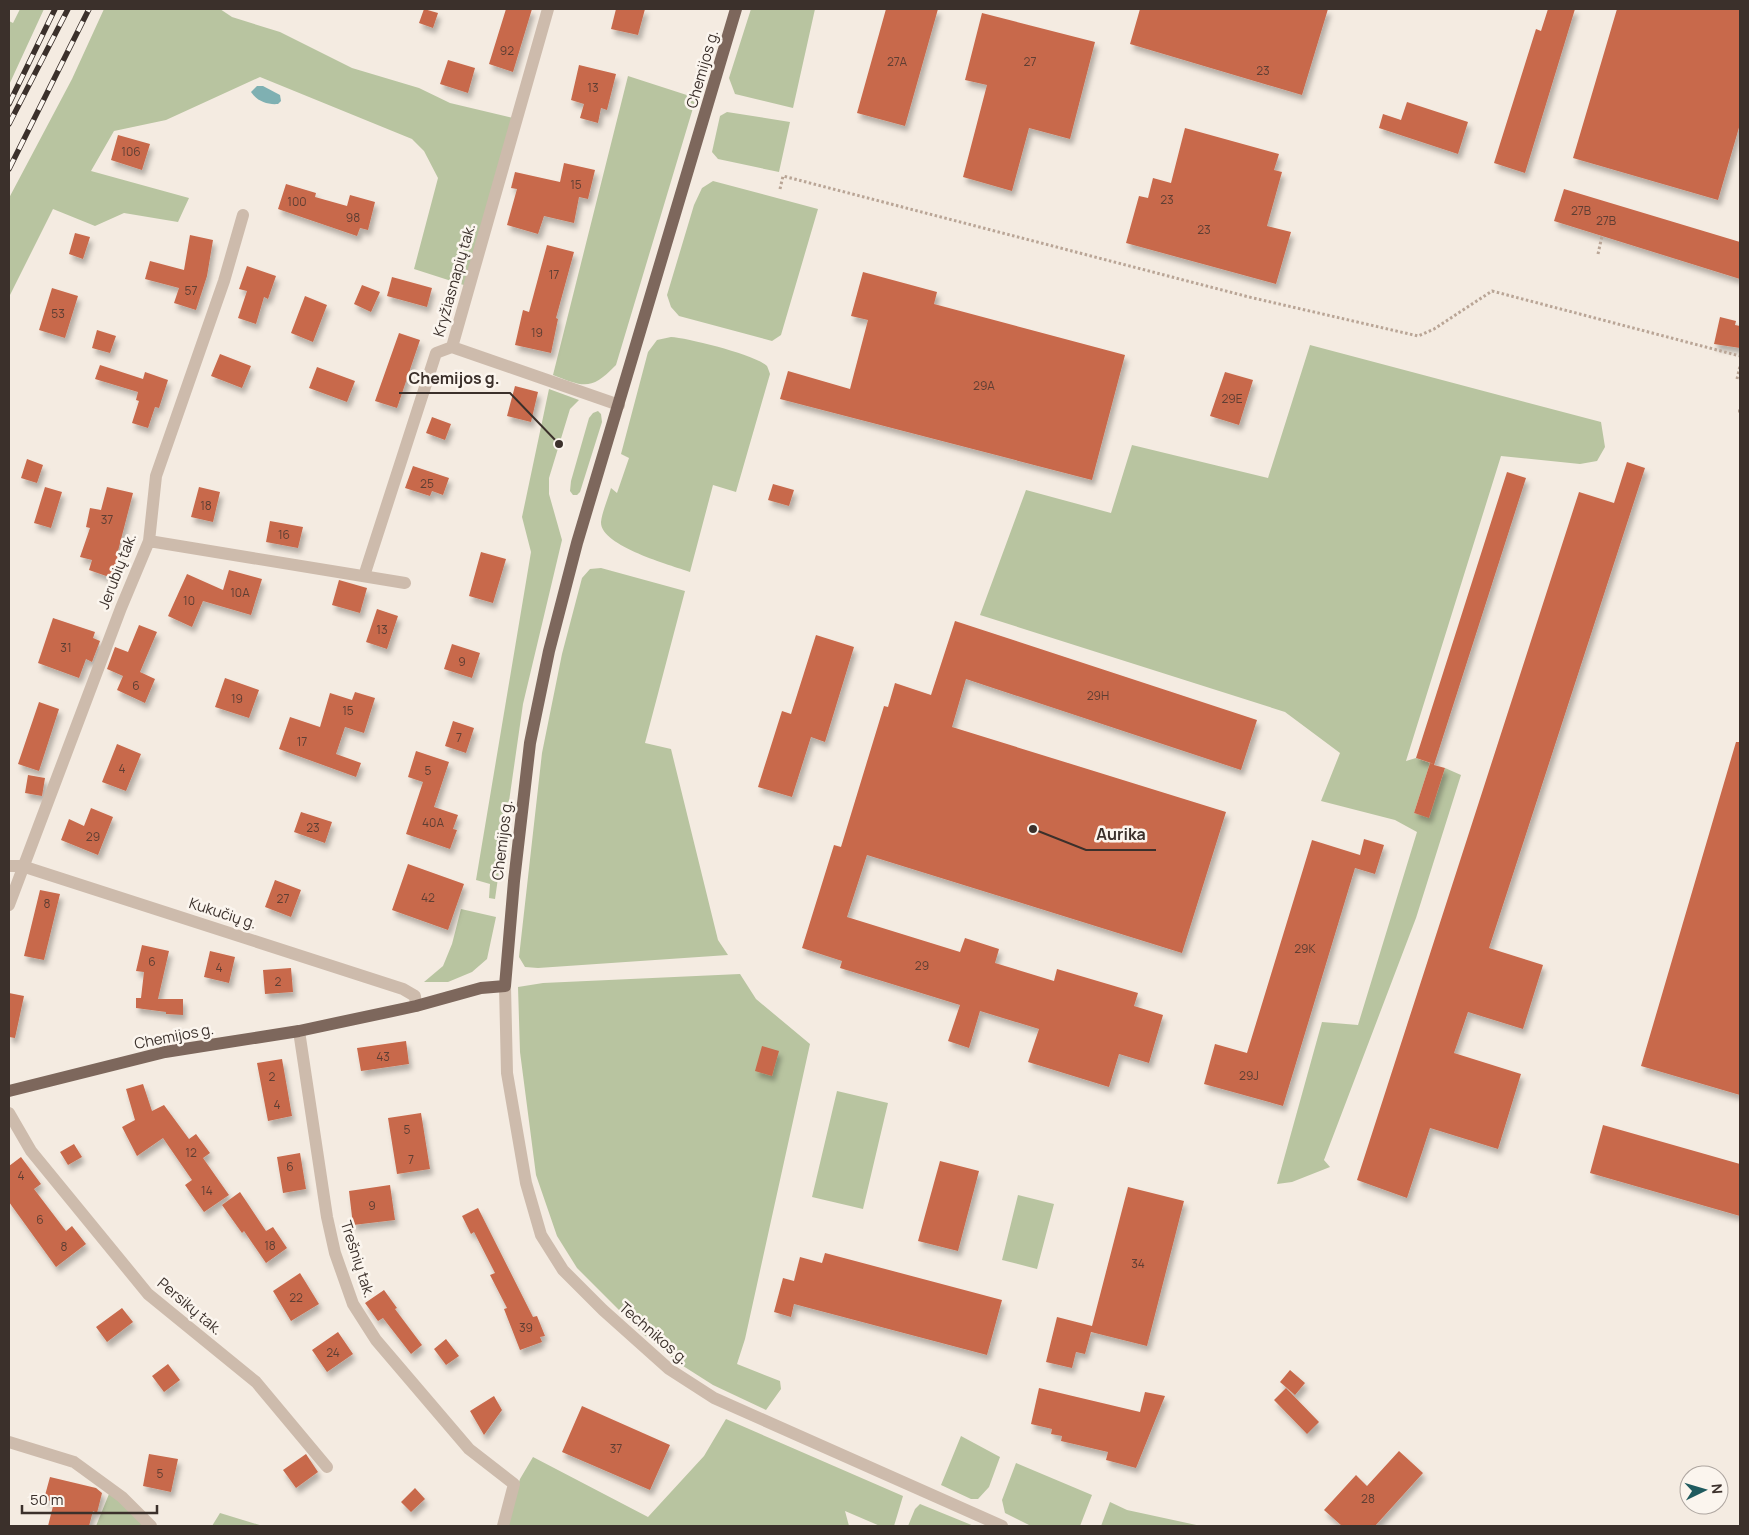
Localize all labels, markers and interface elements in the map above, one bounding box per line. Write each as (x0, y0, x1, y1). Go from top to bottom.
street label: Chemijos g. (681, 27, 723, 111)
house number: 92 (500, 42, 514, 59)
house number: 27A (887, 53, 907, 70)
house number: 27 (1024, 53, 1036, 70)
house number: 23 (1256, 62, 1270, 79)
house number: 13 (587, 79, 599, 96)
house number: 106 (121, 143, 141, 160)
house number: 15 (570, 176, 582, 193)
house number: 23 (1160, 191, 1174, 208)
house number: 100 (287, 193, 307, 210)
house number: 27B (1571, 202, 1591, 219)
house number: 98 (346, 209, 360, 226)
house number: 27B (1596, 212, 1616, 229)
street label: Kryžiasnapių tak. (428, 221, 480, 339)
house number: 23 (1197, 221, 1211, 238)
house number: 17 (549, 266, 559, 283)
house number: 57 (185, 282, 197, 299)
house number: 53 (51, 305, 65, 322)
house number: 19 (531, 324, 543, 341)
callout: Chemijos g. (399, 362, 510, 393)
text: Chemijos g. (409, 367, 499, 389)
house number: 29A (973, 377, 995, 394)
house number: 29E (1221, 390, 1243, 407)
house number: 25 (420, 475, 434, 492)
house number: 18 (200, 497, 212, 514)
house number: 37 (101, 511, 113, 528)
house number: 16 (278, 526, 290, 543)
street label: Jerubių tak. (93, 530, 141, 612)
house number: 10A (230, 584, 250, 601)
house number: 10 (183, 592, 195, 609)
house number: 13 (376, 621, 388, 638)
house number: 31 (60, 639, 72, 656)
house number: 9 (458, 653, 466, 670)
house number: 6 (132, 677, 140, 694)
house number: 29H (1087, 687, 1109, 704)
house number: 19 (231, 690, 243, 707)
house number: 15 (342, 702, 354, 719)
house number: 7 (456, 729, 462, 746)
house number: 17 (297, 733, 307, 750)
house number: 4 (118, 760, 126, 777)
house number: 5 (425, 762, 432, 779)
street label: Chemijos g. (487, 799, 517, 881)
house number: 40A (422, 814, 444, 831)
house number: 23 (306, 819, 320, 836)
callout: Aurika (1086, 819, 1156, 850)
text: Aurika (1096, 823, 1146, 845)
house number: 29 (86, 828, 100, 845)
house number: 42 (421, 889, 435, 906)
house number: 27 (277, 890, 289, 907)
street label: Kukučių g. (187, 892, 259, 934)
house number: 8 (44, 895, 51, 912)
house number: 29K (1294, 940, 1317, 957)
house number: 6 (148, 953, 156, 970)
house number: 29 (915, 957, 929, 974)
house number: 4 (215, 959, 223, 976)
house number: 2 (275, 973, 282, 990)
street label: Chemijos g. (132, 1018, 216, 1054)
house number: 43 (376, 1048, 390, 1065)
house number: 29J (1239, 1067, 1259, 1084)
house number: 2 (269, 1068, 276, 1085)
house number: 4 (273, 1096, 281, 1113)
house number: 5 (404, 1121, 411, 1138)
house number: 12 (185, 1144, 197, 1161)
house number: 7 (408, 1151, 414, 1168)
house number: 6 (286, 1158, 294, 1175)
house number: 4 (17, 1167, 25, 1184)
house number: 14 (201, 1182, 213, 1199)
house number: 9 (368, 1197, 376, 1214)
house number: 6 (36, 1211, 44, 1228)
street label: Trešnių tak. (336, 1218, 380, 1300)
house number: 18 (264, 1237, 276, 1254)
house number: 8 (61, 1238, 68, 1255)
house number: 34 (1131, 1255, 1145, 1272)
street label: Persikų tak. (153, 1273, 227, 1339)
house number: 22 (289, 1289, 303, 1306)
street label: Technikos g. (615, 1297, 693, 1369)
house number: 39 (519, 1319, 533, 1336)
house number: 24 (326, 1344, 340, 1361)
house number: 37 (610, 1440, 622, 1457)
house number: 5 (157, 1465, 164, 1482)
north arrow (1679, 1465, 1729, 1515)
scale bar (22, 1482, 158, 1514)
text: N (1708, 1483, 1727, 1495)
text: 50 m (30, 1489, 64, 1510)
house number: 28 (1361, 1490, 1375, 1507)

